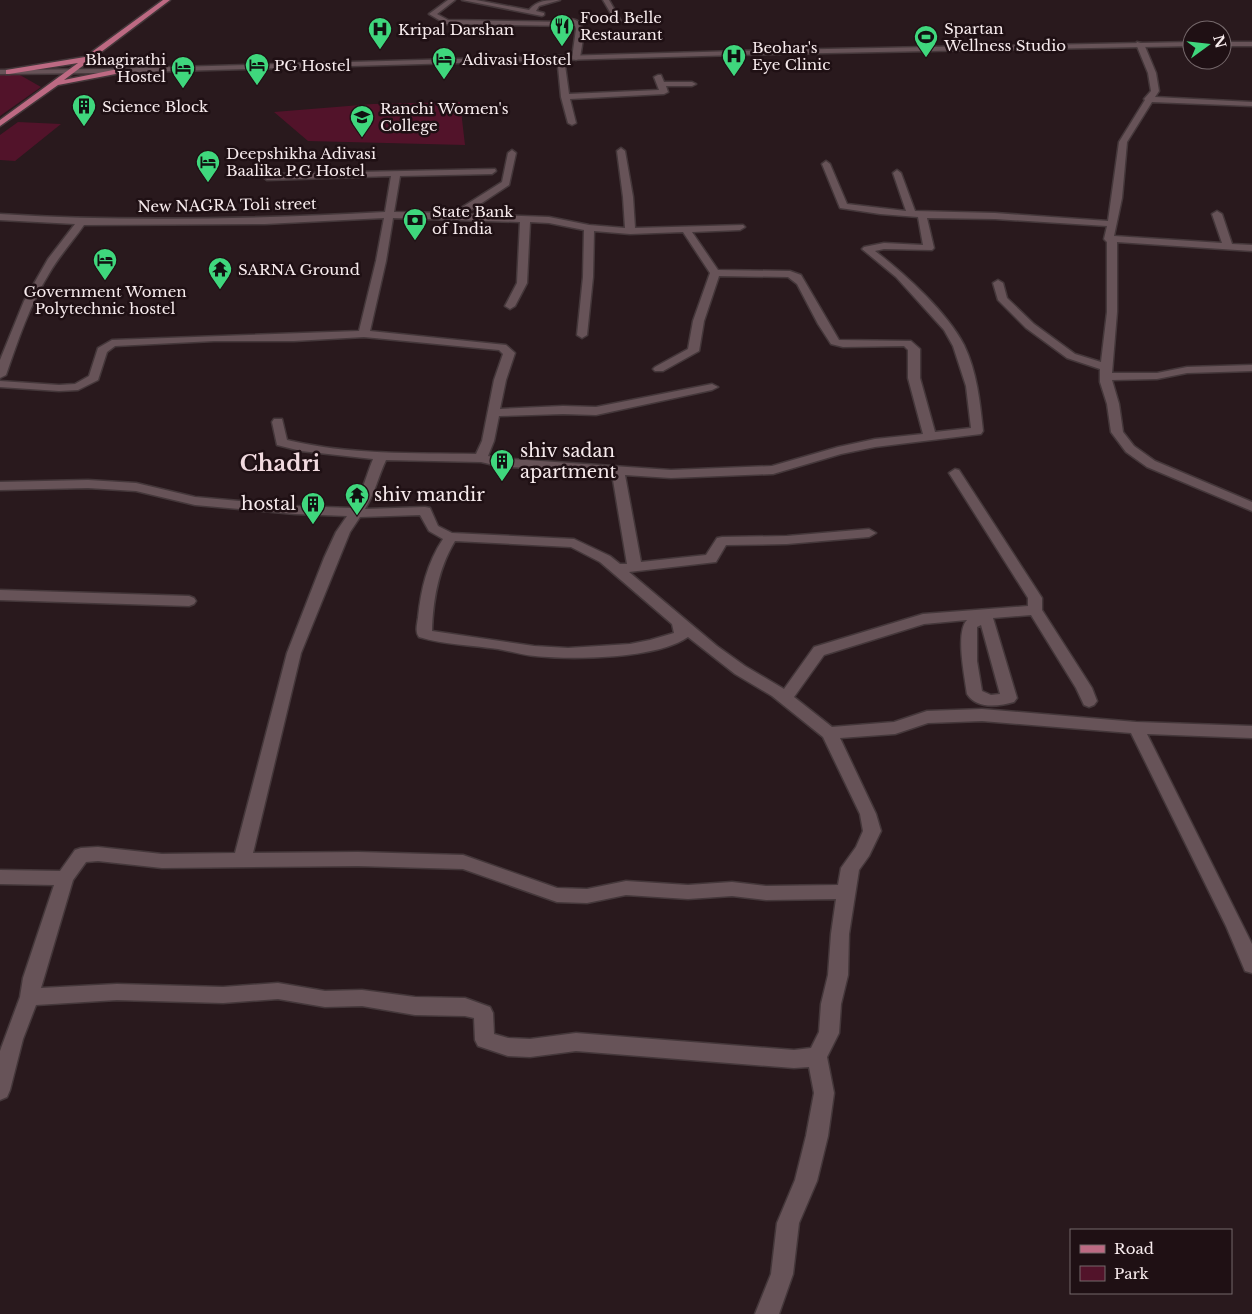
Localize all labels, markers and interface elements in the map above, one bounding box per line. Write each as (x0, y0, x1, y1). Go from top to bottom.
place label: Food Belle Restaurant (580, 8, 663, 44)
restaurant icon: Food Belle Restaurant (549, 13, 575, 47)
hospital icon: Kripal Darshan (367, 16, 393, 50)
place label: Spartan Wellness Studio (943, 19, 1066, 55)
place label: Kripal Darshan (398, 20, 514, 39)
north arrow (1182, 20, 1232, 70)
sports icon: Spartan Wellness Studio (913, 24, 939, 58)
text: N (1209, 33, 1230, 50)
place label: Beohar's Eye Clinic (752, 38, 830, 74)
hospital icon: Beohar's Eye Clinic (721, 43, 747, 77)
hotel icon: Adivasi Hostel (431, 46, 457, 80)
place label: Bhagirathi Hostel (85, 50, 166, 86)
place label: Adivasi Hostel (461, 50, 571, 69)
hotel icon: PG Hostel (244, 52, 270, 86)
hotel icon: Bhagirathi Hostel (170, 55, 196, 89)
place label: PG Hostel (274, 56, 351, 75)
building icon: Science Block (71, 93, 97, 127)
place label: Science Block (102, 97, 209, 116)
place label: Ranchi Women's College (380, 99, 509, 135)
school or university icon: Ranchi Women's College (349, 104, 375, 138)
place label: Deepshikha Adivasi Baalika P.G Hostel (226, 144, 376, 180)
hotel icon: Deepshikha Adivasi Baalika P.G Hostel (195, 149, 221, 183)
street label: New NAGRA Toli street (137, 194, 317, 216)
place label: State Bank of India (432, 202, 514, 238)
bank icon: State Bank of India (402, 207, 428, 241)
hotel icon: Government Women Polytechnic hostel (92, 247, 118, 281)
temple icon: SARNA Ground (207, 256, 233, 290)
place label: SARNA Ground (238, 260, 360, 279)
place label: Government Women Polytechnic hostel (23, 282, 187, 318)
place label: shiv sadan apartment (520, 440, 617, 483)
building icon: shiv sadan apartment (489, 448, 515, 482)
district label: Chadri (240, 450, 320, 477)
temple icon: shiv mandir (344, 482, 370, 516)
place label: shiv mandir (374, 484, 485, 506)
building icon: hostal (300, 491, 326, 525)
place label: hostal (241, 493, 296, 515)
legend (1070, 1229, 1232, 1294)
text: Road (1114, 1239, 1154, 1258)
text: Park (1114, 1264, 1150, 1283)

